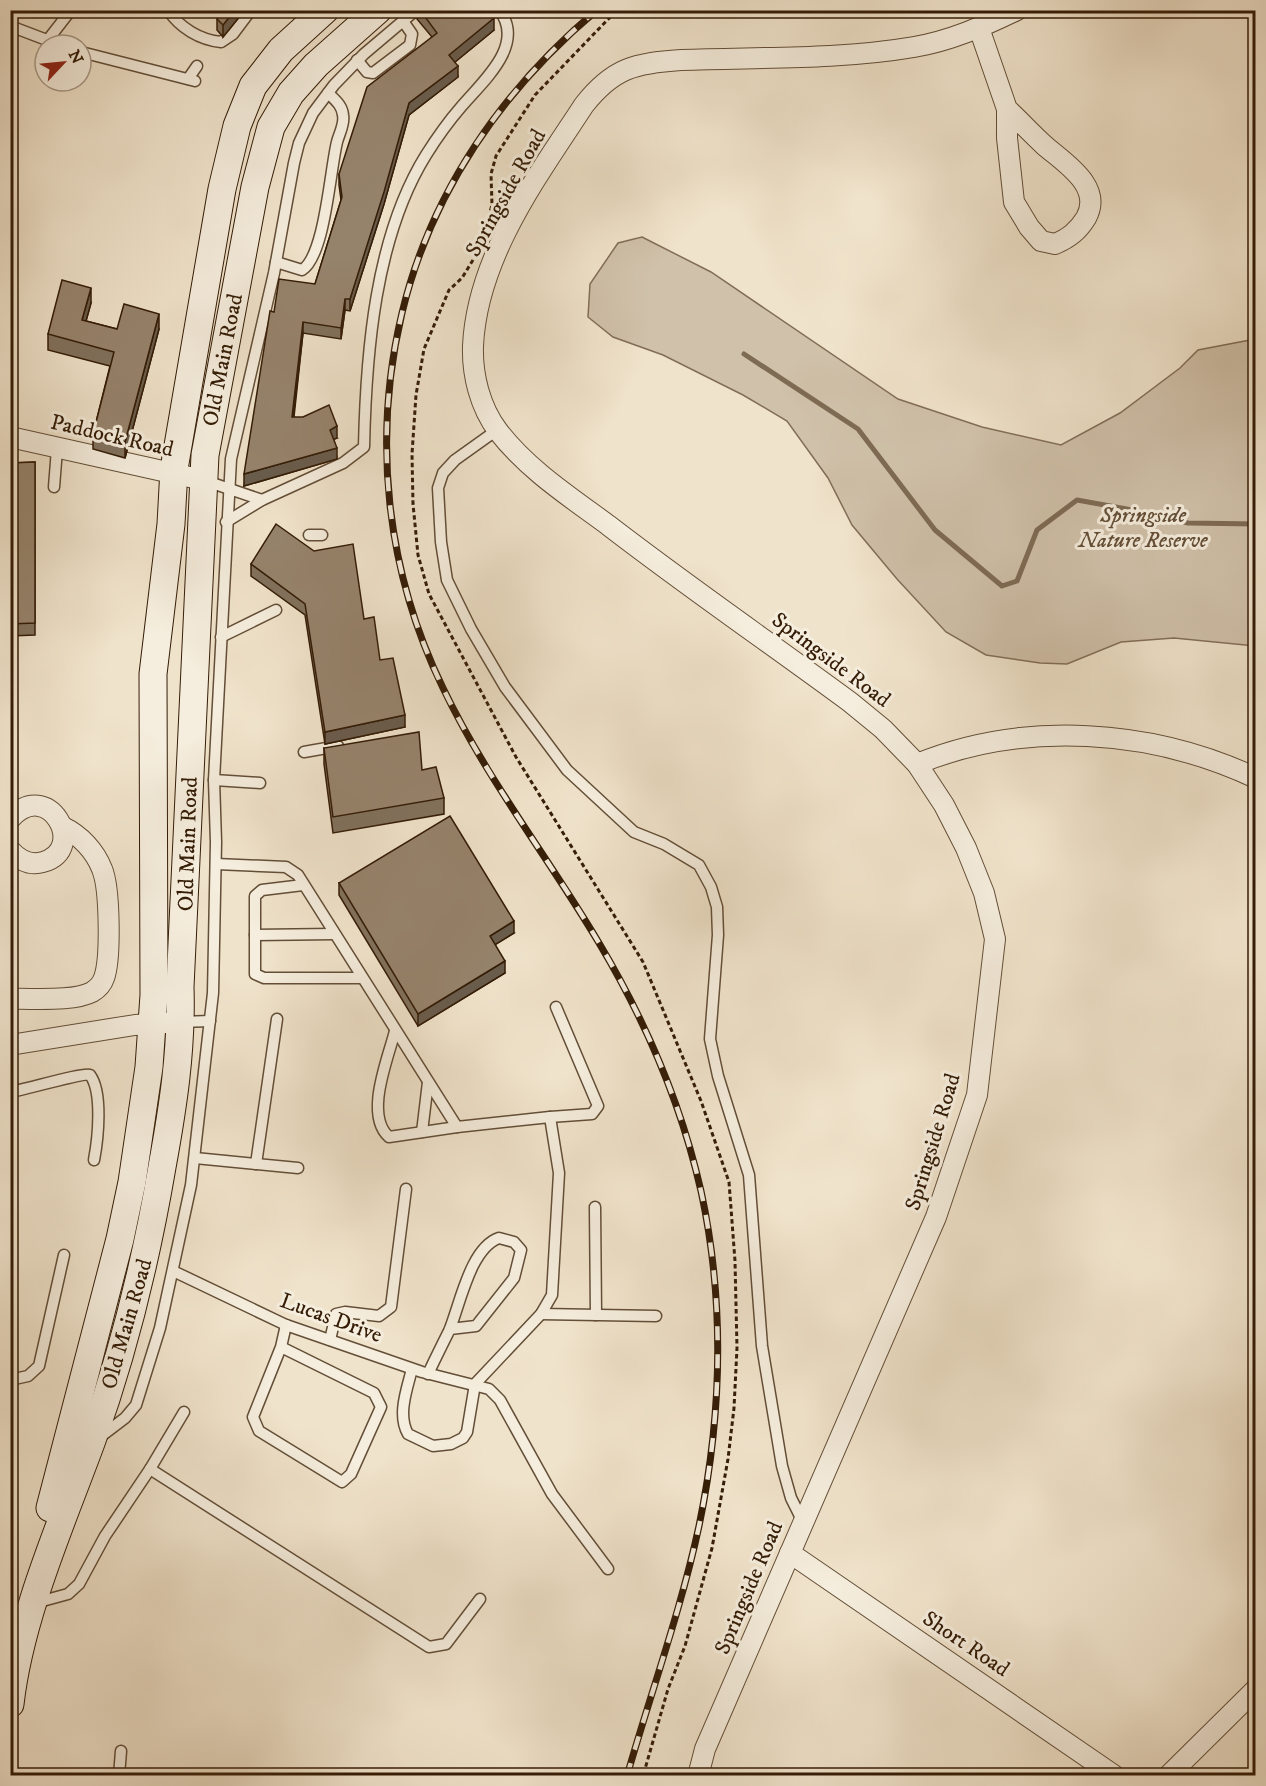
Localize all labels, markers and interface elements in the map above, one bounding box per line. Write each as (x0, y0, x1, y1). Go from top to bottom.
north arrow (33, 33, 93, 93)
text: N (64, 47, 87, 67)
street label: Springside Road (460, 124, 552, 262)
street label: Old Main Road (197, 291, 249, 429)
street label: Paddock Road (48, 409, 176, 463)
park label: Springside Nature Reserve (1076, 502, 1208, 554)
street label: Springside Road (766, 607, 896, 714)
street label: Old Main Road (172, 776, 204, 912)
street label: Springside Road (899, 1070, 967, 1214)
street label: Old Main Road (95, 1256, 159, 1392)
street label: Lucas Drive (276, 1287, 386, 1349)
street label: Springside Road (709, 1517, 789, 1659)
street label: Short Road (917, 1605, 1015, 1683)

